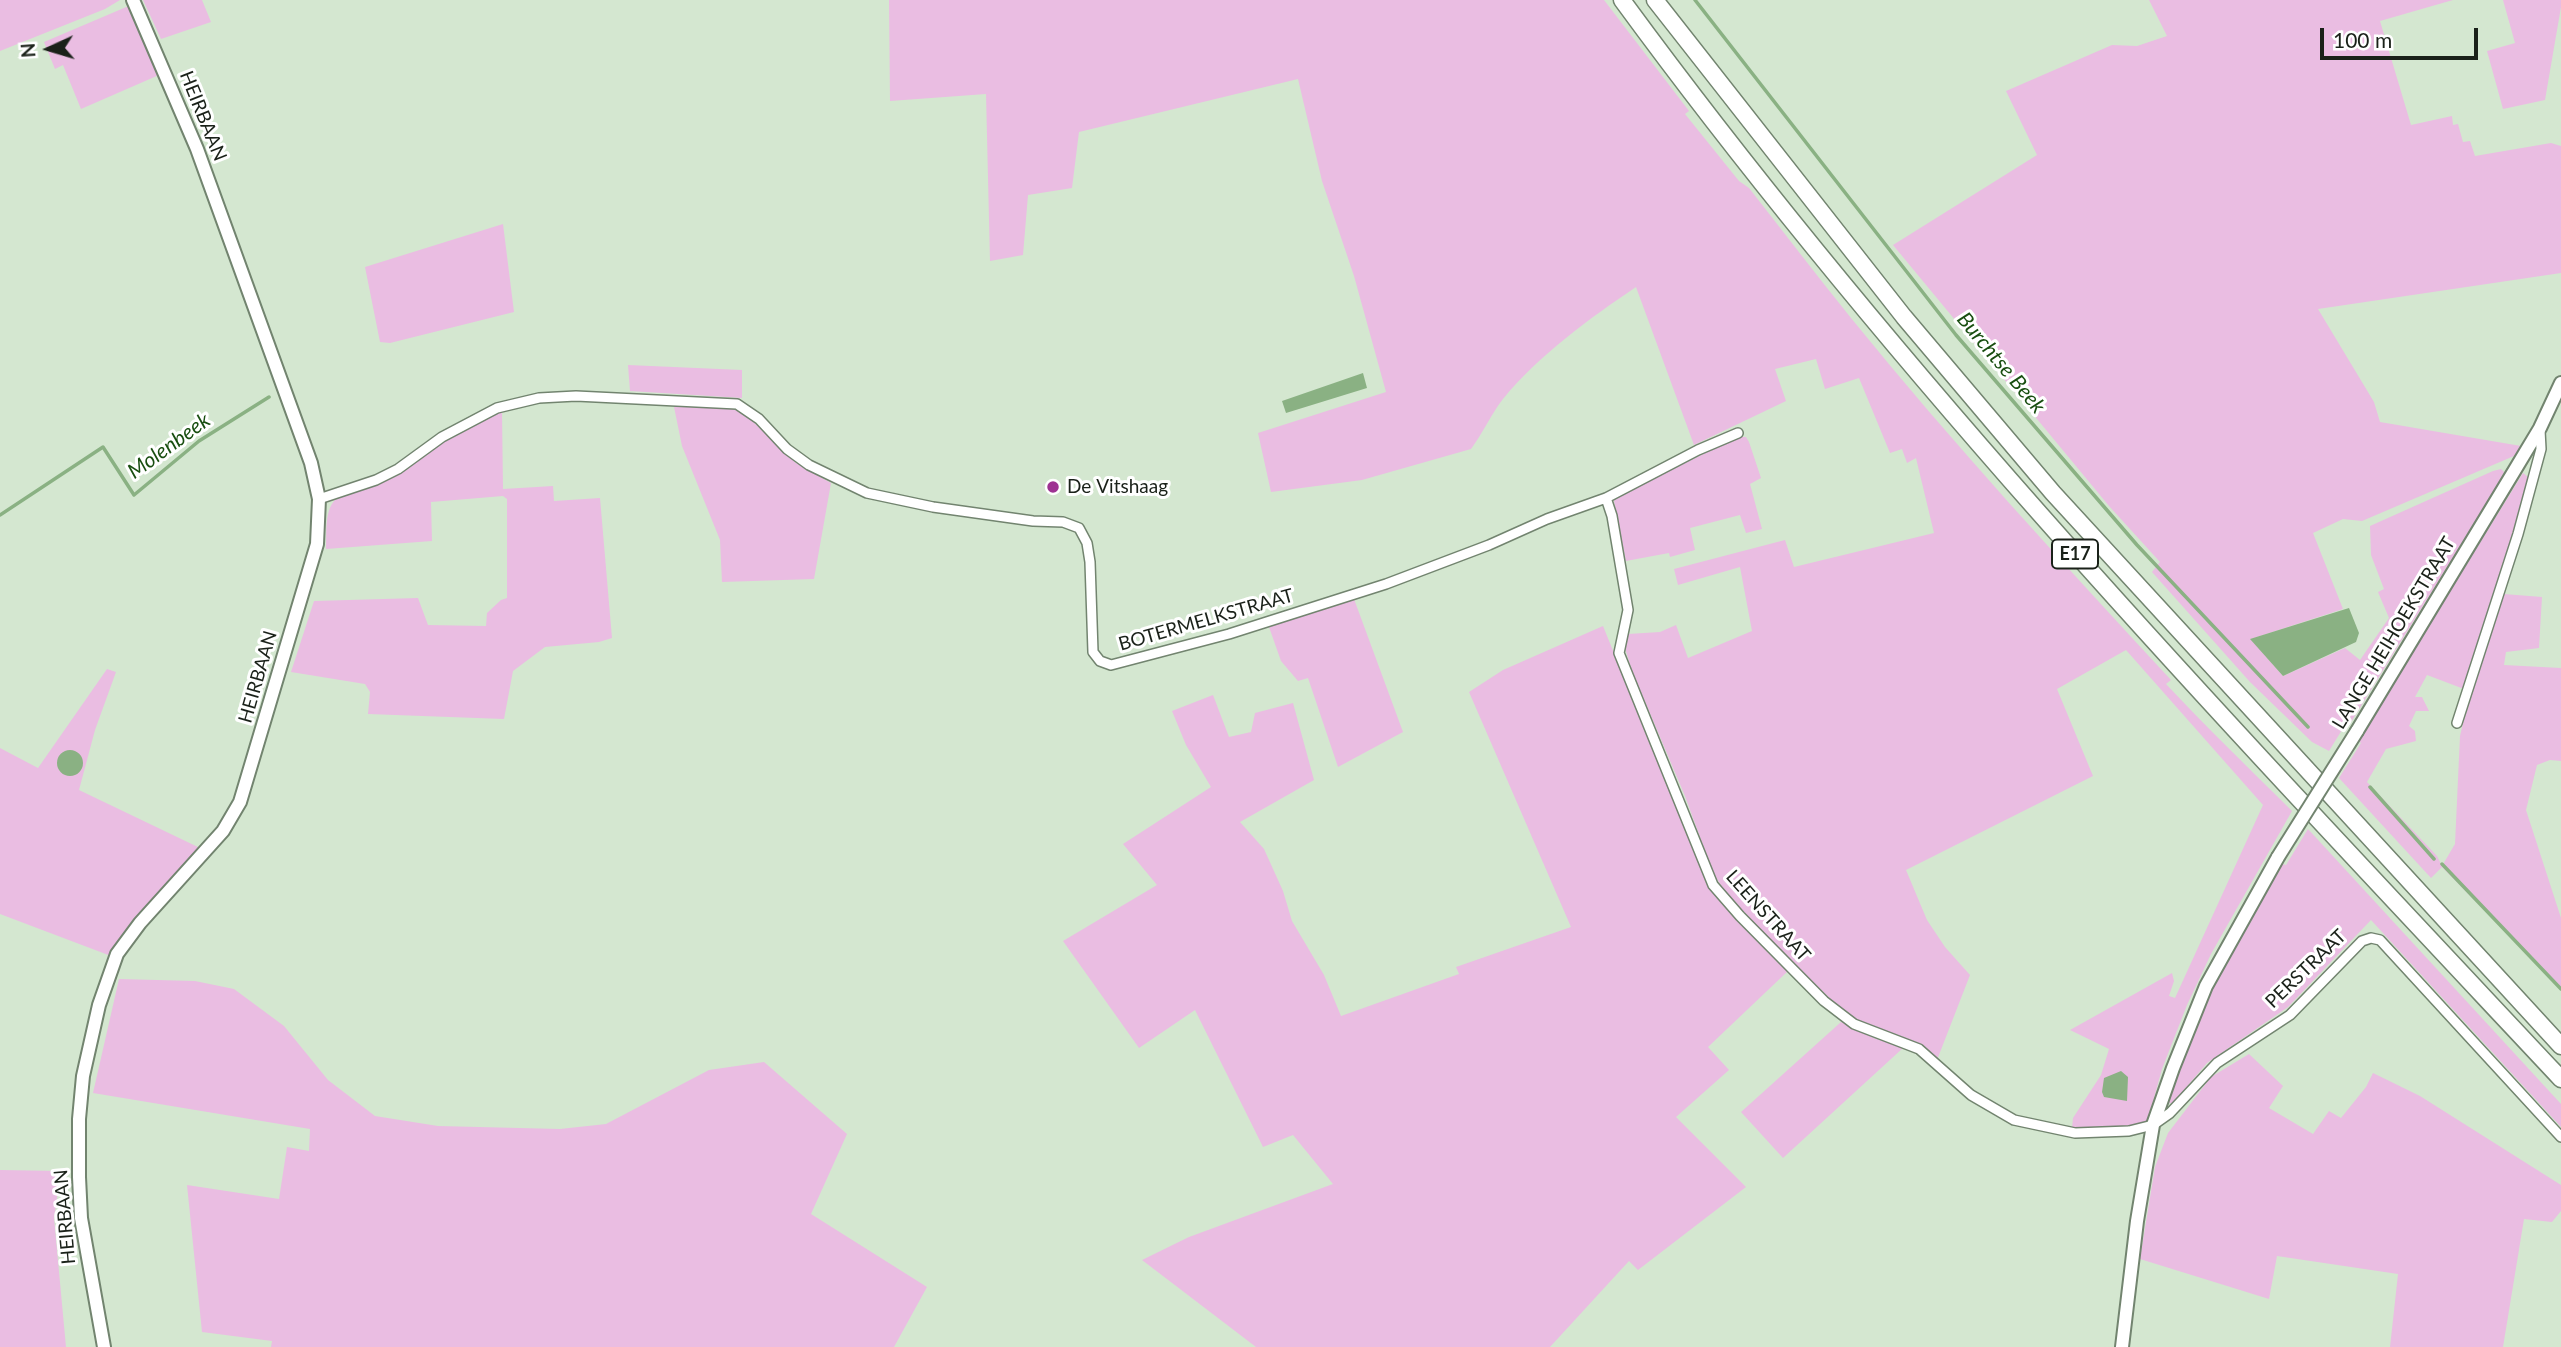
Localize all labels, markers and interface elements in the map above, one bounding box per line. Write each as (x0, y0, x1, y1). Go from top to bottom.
north arrow (14, 14, 84, 84)
scale bar (2323, 14, 2480, 58)
text: 100 m (2333, 27, 2392, 52)
text: N (16, 42, 40, 59)
street label: HEIRBAAN (175, 68, 231, 164)
water label: Burchtse Beek (1951, 307, 2051, 419)
water label: Molenbeek (123, 408, 215, 484)
place label: De Vitshaag (1067, 476, 1168, 498)
marker: De Vitshaag (1045, 479, 1061, 495)
street label: LANGE HEIHOEKSTRAAT (2328, 533, 2460, 733)
road number: E17 (2052, 540, 2098, 568)
street label: BOTERMELKSTRAAT (1116, 584, 1296, 656)
street label: HEIRBAAN (234, 628, 282, 726)
street label: LEENSTRAAT (1721, 866, 1815, 966)
street label: PERSTRAAT (2261, 925, 2351, 1013)
street label: HEIRBAAN (50, 1169, 80, 1265)

